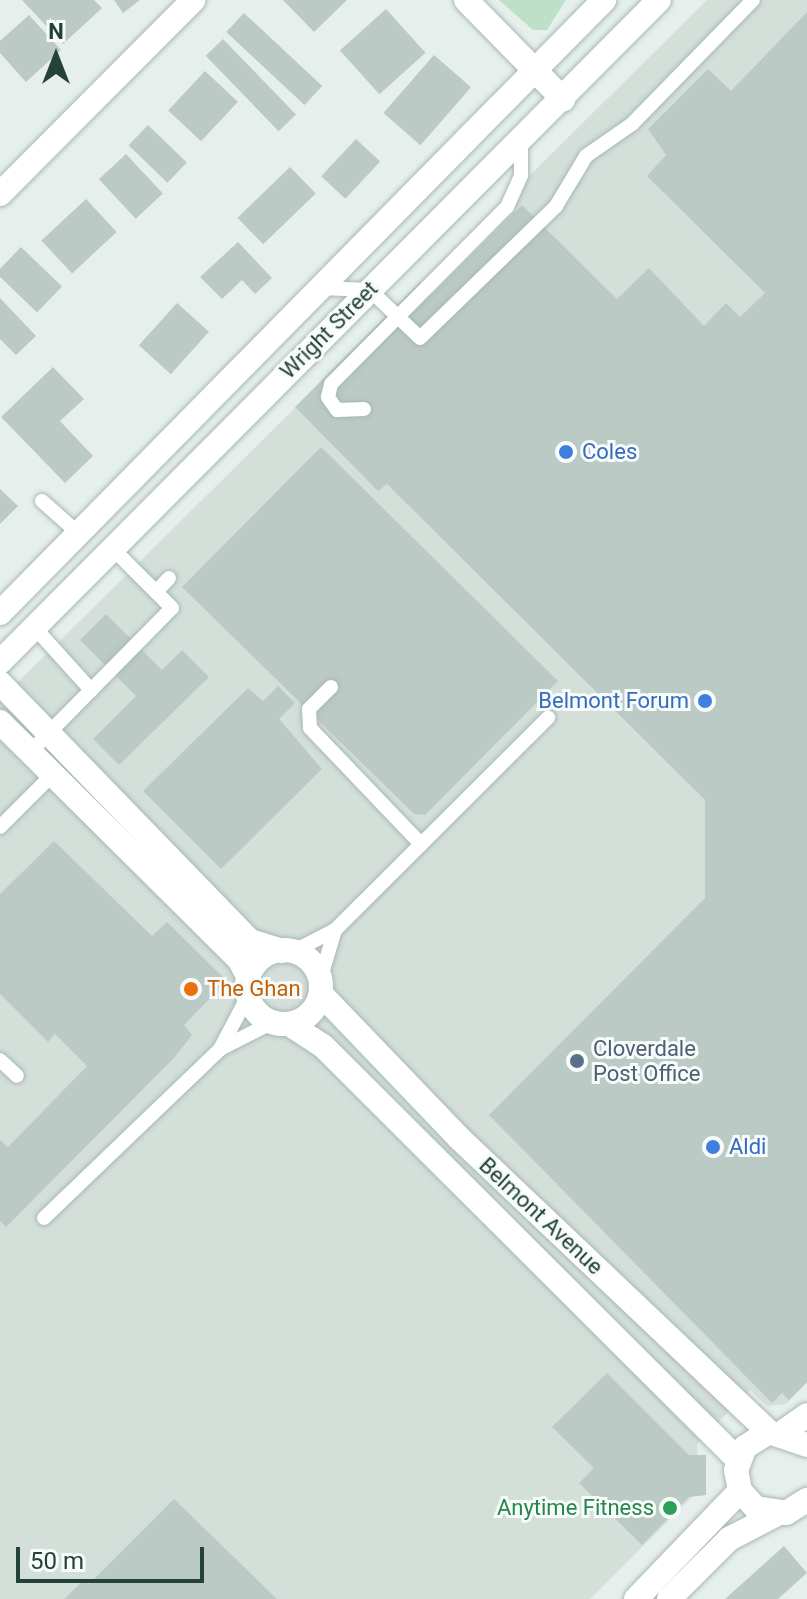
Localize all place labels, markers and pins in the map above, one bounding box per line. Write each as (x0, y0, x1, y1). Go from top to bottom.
place label: Coles (582, 439, 637, 465)
marker: Coles (557, 443, 575, 461)
place label: Belmont Forum (538, 688, 689, 714)
marker: Belmont Forum (696, 692, 714, 710)
place label: The Ghan (207, 976, 301, 1002)
marker: The Ghan (182, 980, 200, 998)
place label: Cloverdale Post Office (593, 1035, 700, 1086)
marker: Cloverdale Post Office (568, 1052, 586, 1070)
place label: Aldi (729, 1134, 766, 1160)
marker: Aldi (704, 1138, 722, 1156)
place label: Anytime Fitness (497, 1495, 654, 1521)
marker: Anytime Fitness (661, 1499, 679, 1517)

